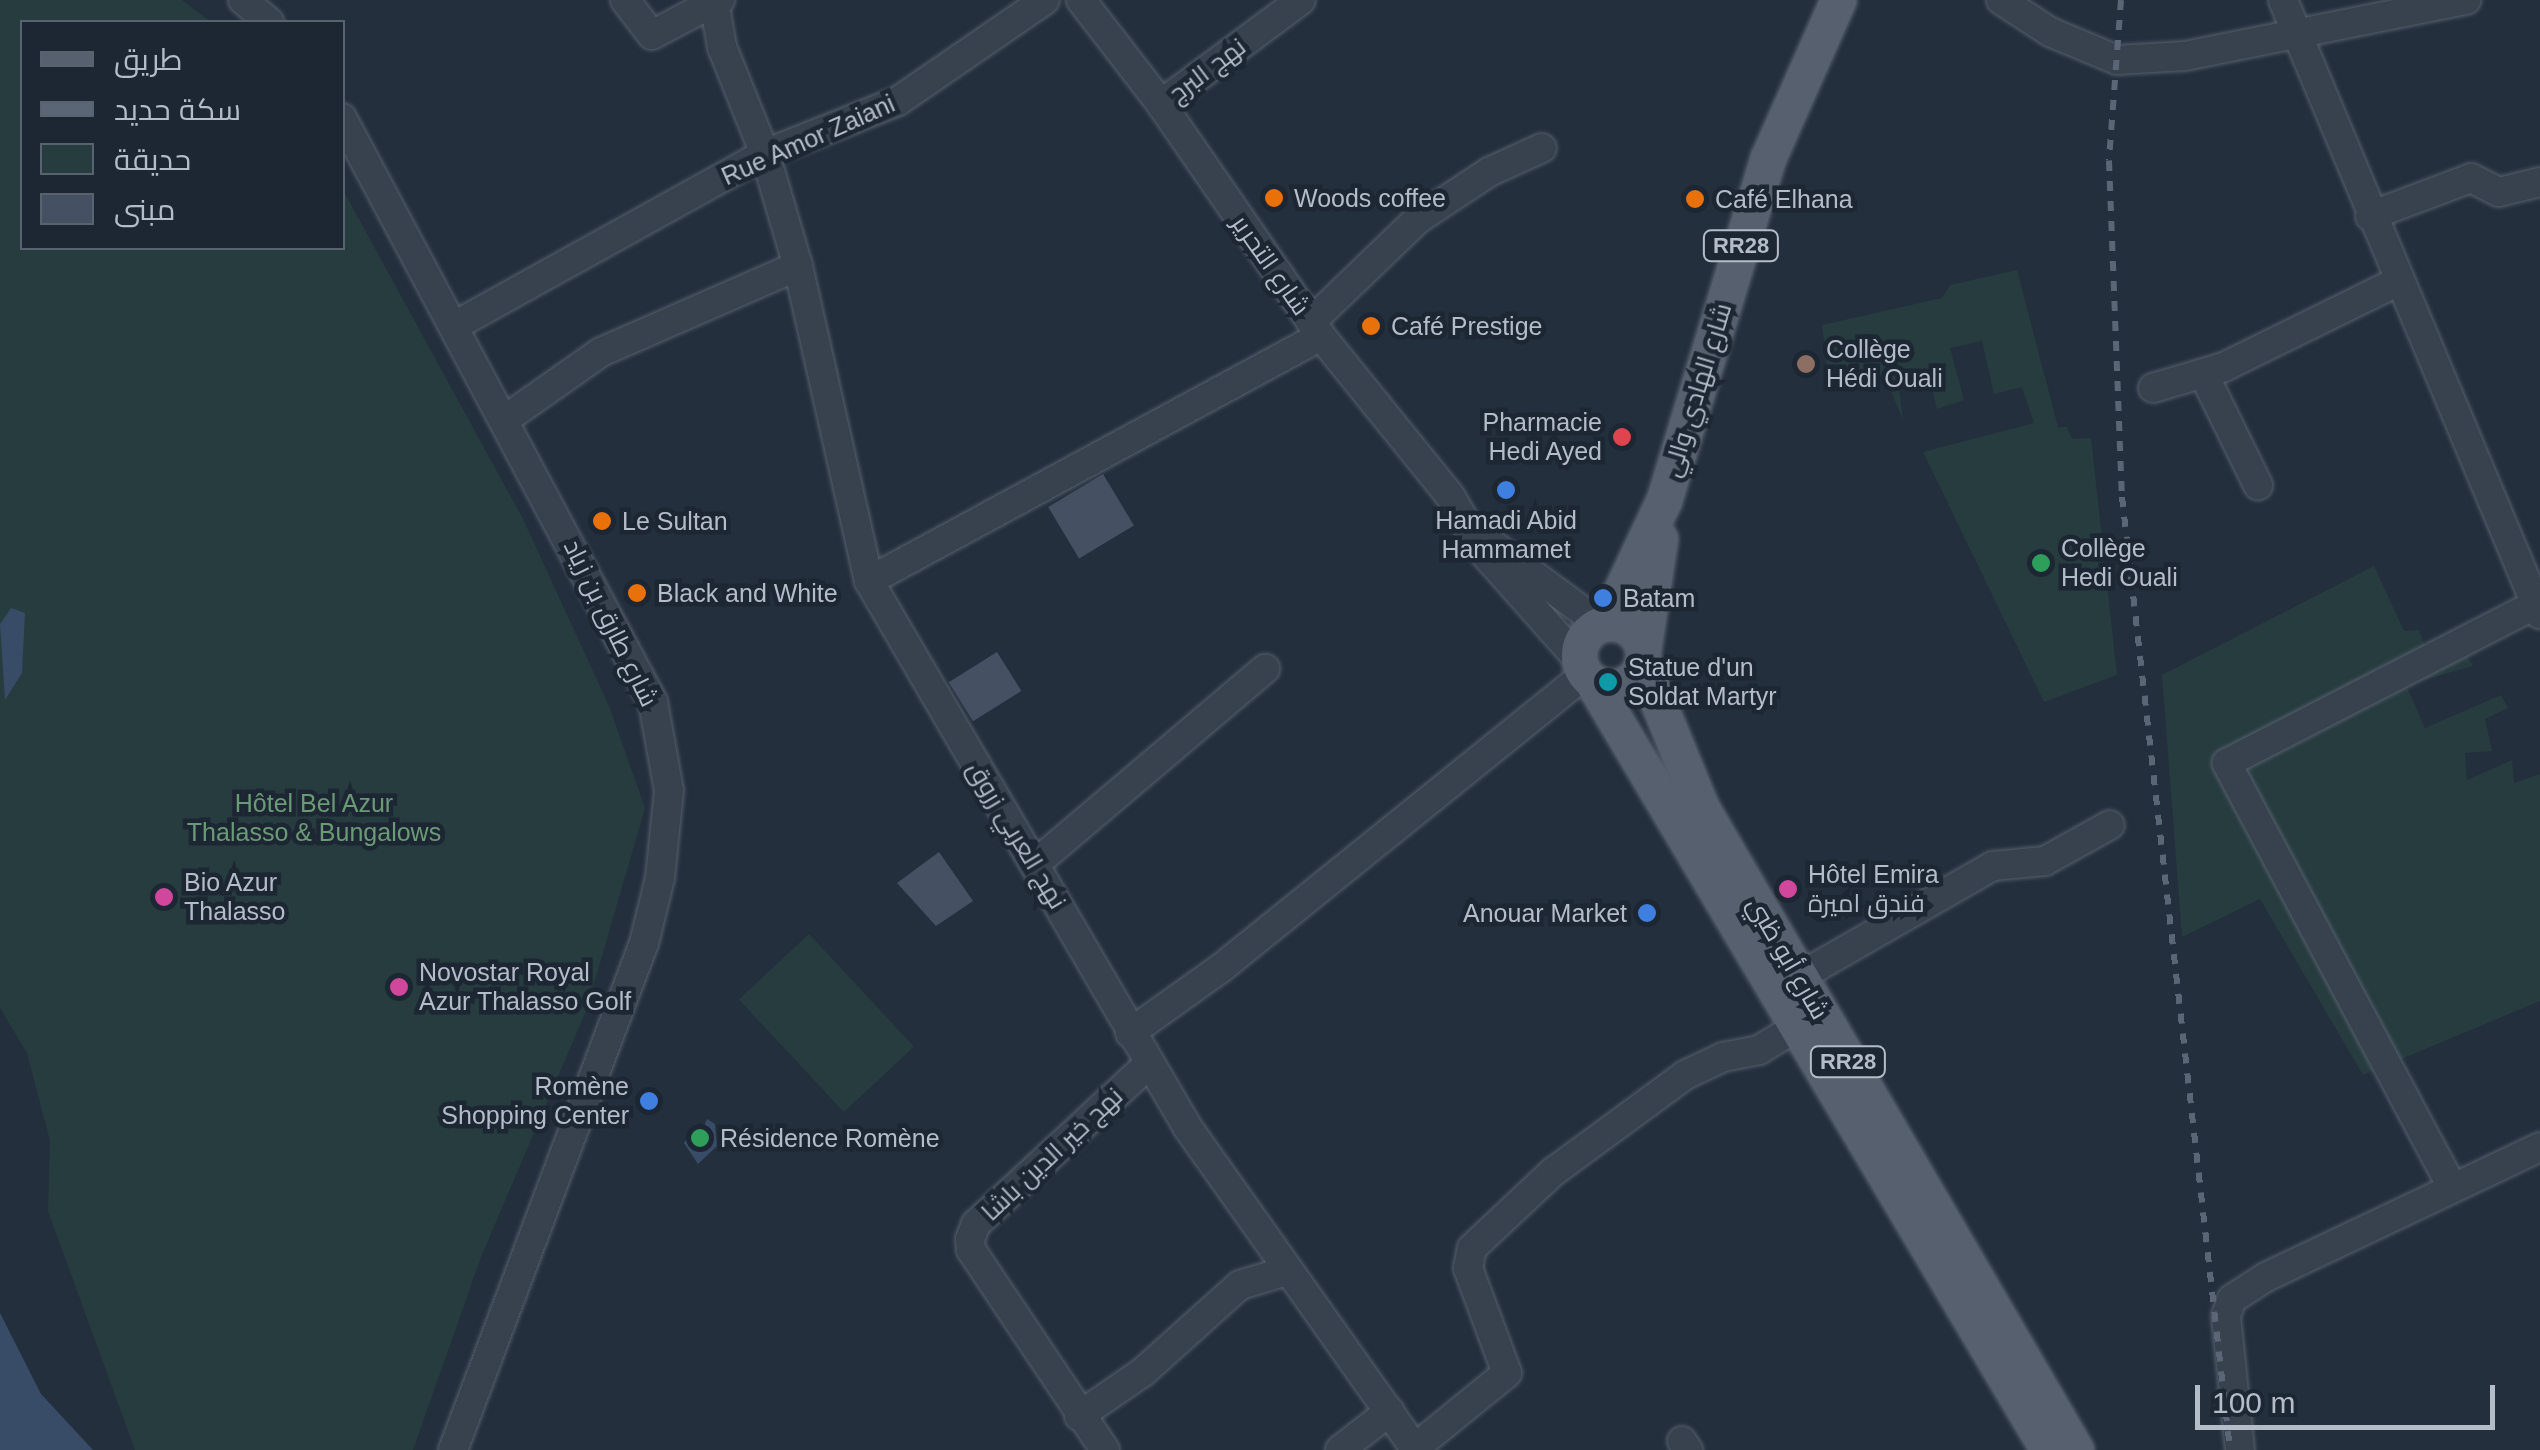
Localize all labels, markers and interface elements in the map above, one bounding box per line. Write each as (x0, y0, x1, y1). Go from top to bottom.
legend (20, 20, 345, 250)
street label: نهج البرج (1163, 31, 1251, 109)
text: طريق (114, 43, 183, 76)
street label: Rue Amor Zaiani (716, 88, 900, 192)
text: سكة حديد (114, 93, 241, 126)
text: حديقة (114, 143, 191, 176)
place label: Woods coffee (1294, 183, 1446, 213)
place label: Café Elhana (1715, 184, 1853, 214)
marker: Woods coffee (1263, 187, 1285, 209)
marker: Café Elhana (1684, 188, 1706, 210)
text: مبنى (114, 193, 175, 226)
street label: شارع التحرير (1226, 209, 1316, 321)
road number: RR28 (1701, 229, 1781, 263)
street label: شارع الهادي والي (1656, 299, 1738, 481)
place label: Café Prestige (1391, 311, 1542, 341)
marker: Café Prestige (1360, 315, 1382, 337)
place label: Collège Hédi Ouali (1826, 335, 1943, 394)
marker: Collège Hédi Ouali (1795, 353, 1817, 375)
place label: Pharmacie Hedi Ayed (1483, 408, 1602, 467)
marker: Pharmacie Hedi Ayed (1611, 426, 1633, 448)
marker: Hamadi Abid Hammamet (1495, 479, 1517, 501)
place label: Le Sultan (622, 506, 728, 536)
place label: Hamadi Abid Hammamet (1434, 506, 1578, 565)
marker: Le Sultan (591, 510, 613, 532)
place label: Collège Hedi Ouali (2061, 534, 2178, 593)
street label: شارع طارق بن زياد (558, 535, 664, 711)
marker: Collège Hedi Ouali (2030, 552, 2052, 574)
place label: Black and White (657, 578, 838, 608)
marker: Black and White (626, 582, 648, 604)
place label: Batam (1623, 583, 1695, 613)
marker: Batam (1592, 587, 1614, 609)
place label: Statue d'un Soldat Martyr (1628, 653, 1777, 712)
marker: Statue d'un Soldat Martyr (1597, 671, 1619, 693)
street label: نهج العربي زروق (961, 756, 1073, 914)
park label: Hôtel Bel Azur Thalasso & Bungalows (187, 789, 441, 848)
place label: Hôtel Emira فندق اميرة (1808, 860, 1939, 919)
place label: Bio Azur Thalasso (184, 868, 285, 927)
marker: Hôtel Emira فندق اميرة (1777, 878, 1799, 900)
marker: Bio Azur Thalasso (153, 886, 175, 908)
street label: شارع أبو ظبي (1741, 891, 1835, 1025)
place label: Anouar Market (1463, 898, 1627, 928)
marker: Anouar Market (1636, 902, 1658, 924)
place label: Novostar Royal Azur Thalasso Golf (419, 958, 632, 1017)
marker: Novostar Royal Azur Thalasso Golf (388, 976, 410, 998)
road number: RR28 (1808, 1045, 1888, 1079)
place label: Romène Shopping Center (441, 1072, 629, 1131)
street label: نهج خير الدين باشا (975, 1081, 1129, 1227)
marker: Romène Shopping Center (638, 1090, 660, 1112)
place label: Résidence Romène (720, 1123, 940, 1153)
marker: Résidence Romène (689, 1127, 711, 1149)
scale bar (2200, 1365, 2500, 1427)
text: 100 m (2212, 1386, 2295, 1419)

